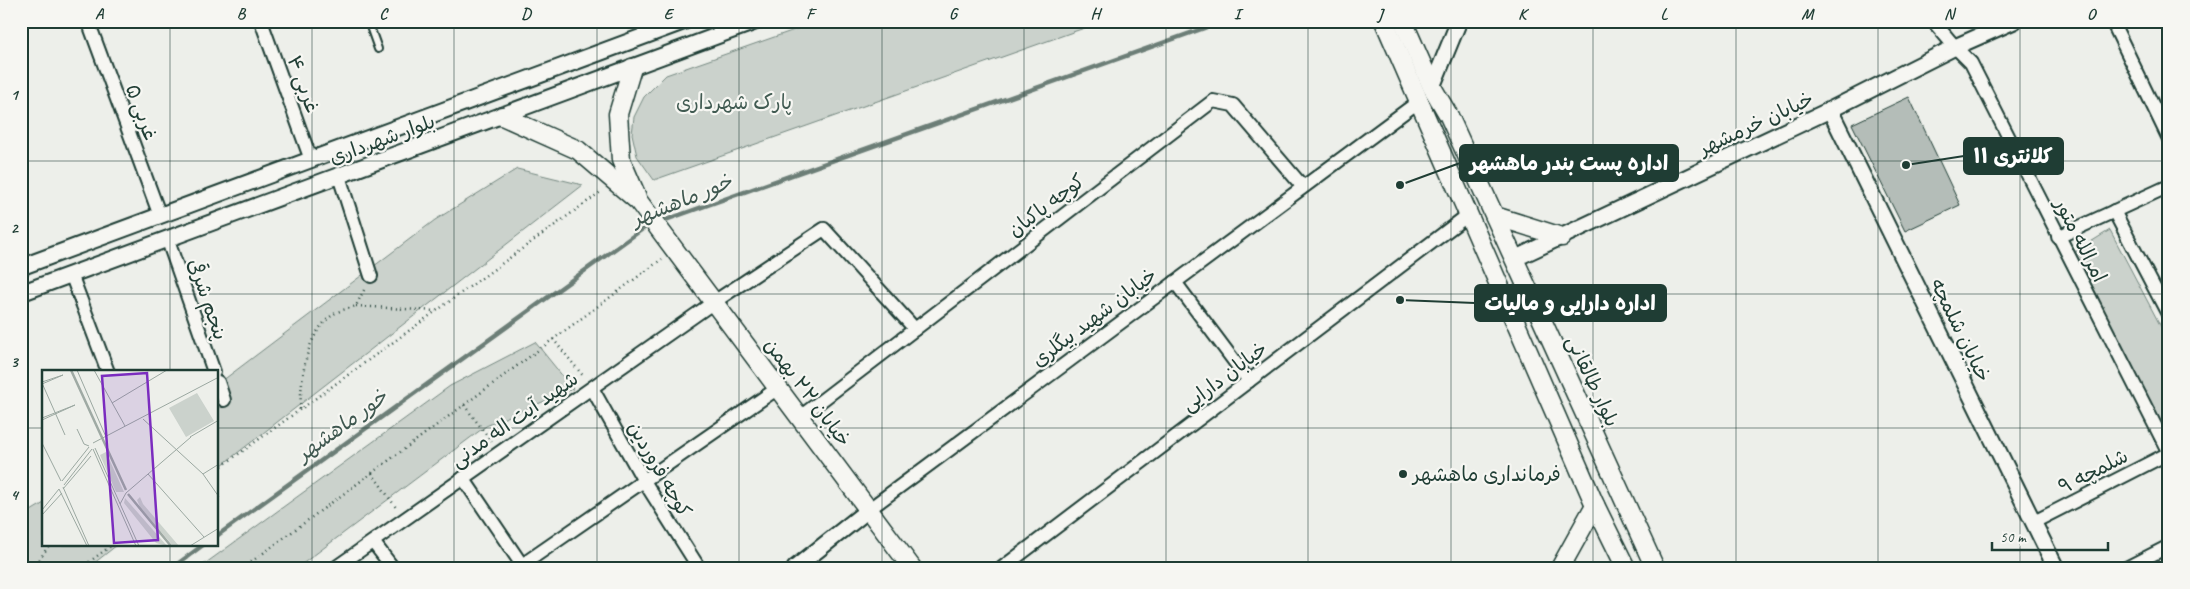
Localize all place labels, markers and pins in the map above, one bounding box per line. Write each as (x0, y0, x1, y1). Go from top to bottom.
callout: کلانتری ۱۱ (1964, 138, 2063, 174)
callout: اداره پست بندر ماهشهر (1460, 145, 1678, 181)
callout: اداره دارایی و مالیات (1475, 285, 1666, 321)
place label: فرمانداری ماهشهر (1411, 462, 1561, 487)
marker: فرمانداری ماهشهر (1397, 468, 1409, 480)

